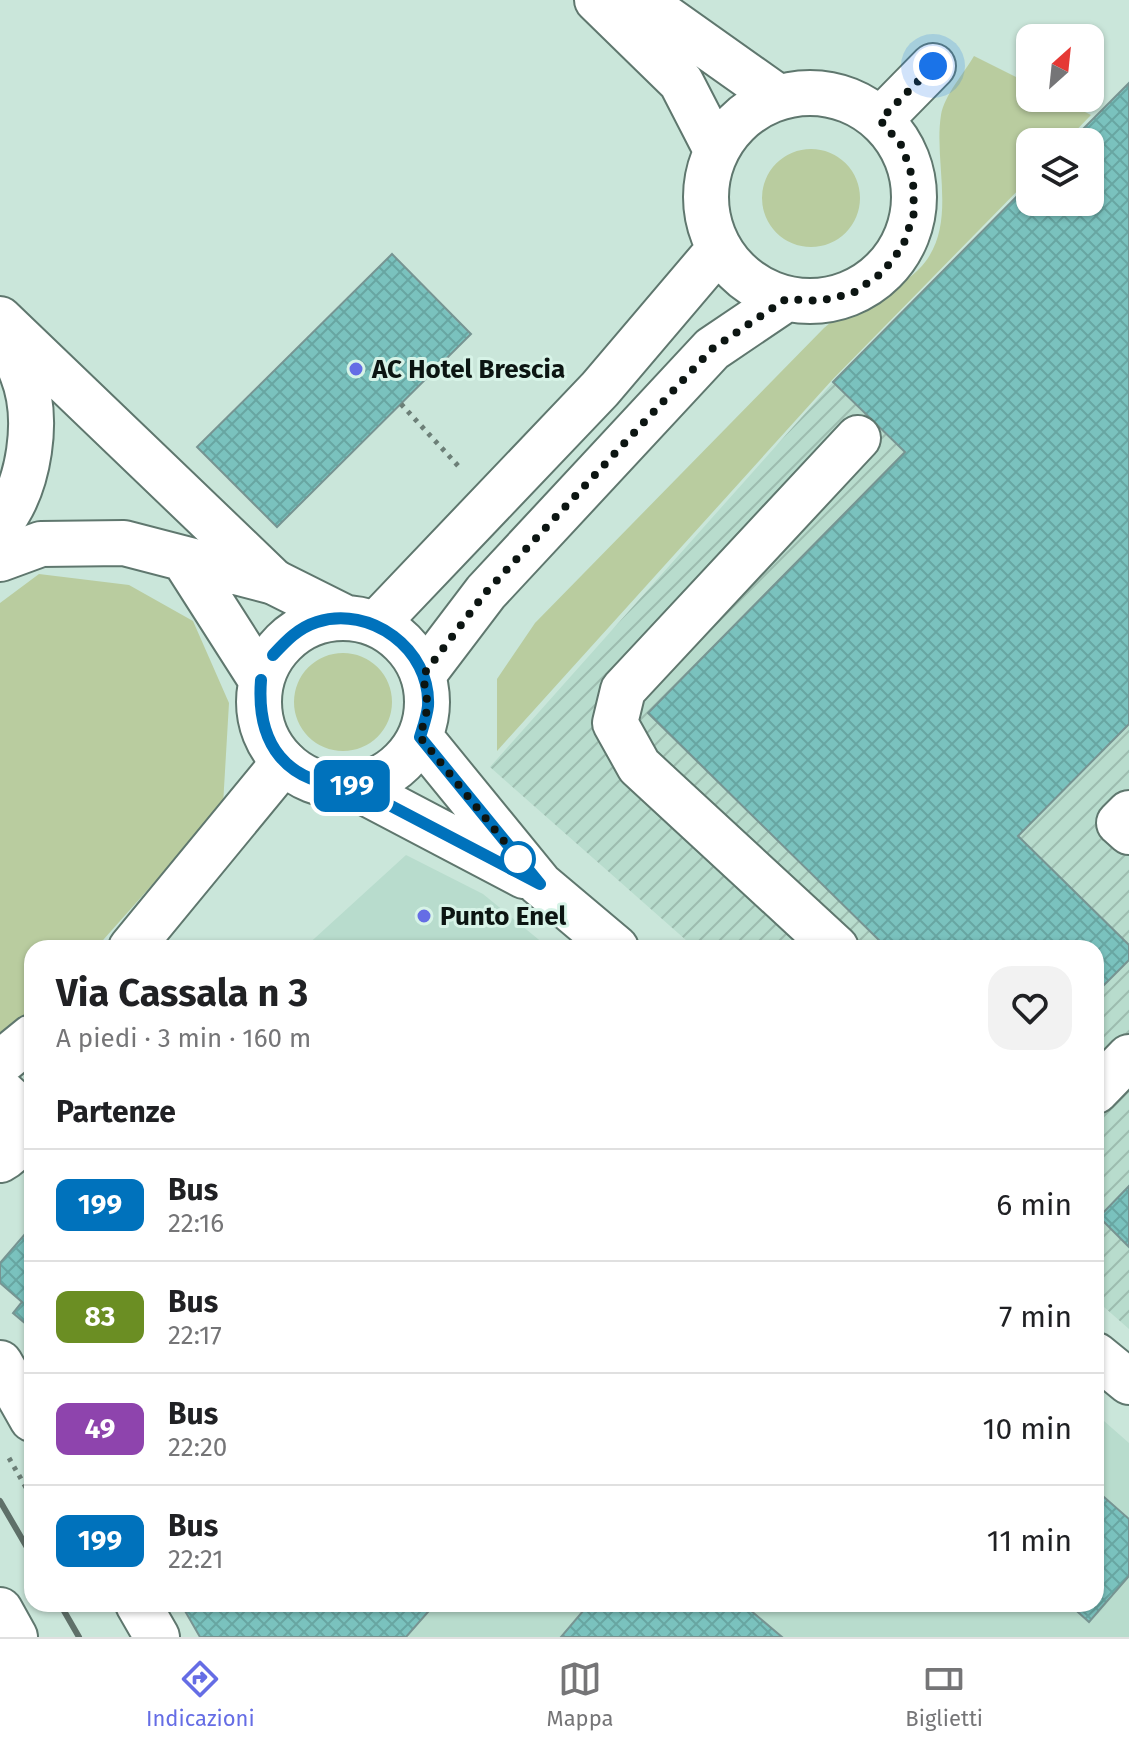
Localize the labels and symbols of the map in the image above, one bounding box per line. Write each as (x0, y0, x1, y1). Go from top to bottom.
north arrow (1016, 24, 1104, 112)
your location (913, 46, 953, 86)
place label: AC Hotel Brescia (371, 354, 565, 385)
marker: AC Hotel Brescia (347, 360, 365, 378)
line badge: 199 (306, 760, 398, 812)
unlabelled marker (501, 842, 535, 876)
place label: Punto Enel (440, 901, 566, 932)
marker: Punto Enel (415, 907, 433, 925)

